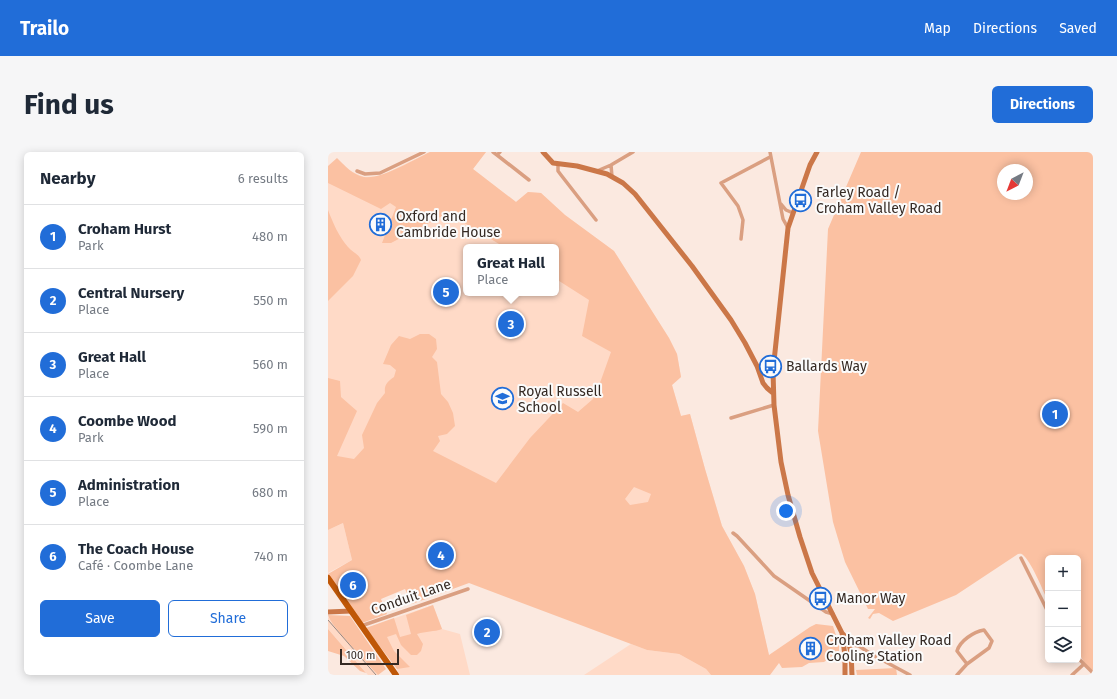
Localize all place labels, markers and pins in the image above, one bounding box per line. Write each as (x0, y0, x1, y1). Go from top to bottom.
place label: Farley Road / Croham Valley Road (816, 184, 942, 217)
bus stop icon: Farley Road / Croham Valley Road (788, 187, 814, 213)
place label: Oxford and Cambride House (396, 208, 501, 241)
building icon: Oxford and Cambride House (368, 211, 394, 237)
pin: 5 (433, 277, 459, 307)
pin: 3 (498, 309, 524, 339)
bus stop icon: Ballards Way (758, 353, 784, 379)
place label: Ballards Way (786, 358, 867, 375)
place label: Royal Russell School (518, 383, 602, 416)
school or university icon: Royal Russell School (489, 386, 515, 412)
pin: 1 (1042, 399, 1068, 429)
pin: 4 (428, 540, 454, 570)
pin: 6 (340, 570, 366, 600)
bus stop icon: Manor Way (808, 585, 834, 611)
place label: Manor Way (836, 590, 906, 607)
pin: 2 (474, 617, 500, 647)
place label: Croham Valley Road Cooling Station (826, 632, 952, 665)
building icon: Croham Valley Road Cooling Station (798, 635, 824, 661)

